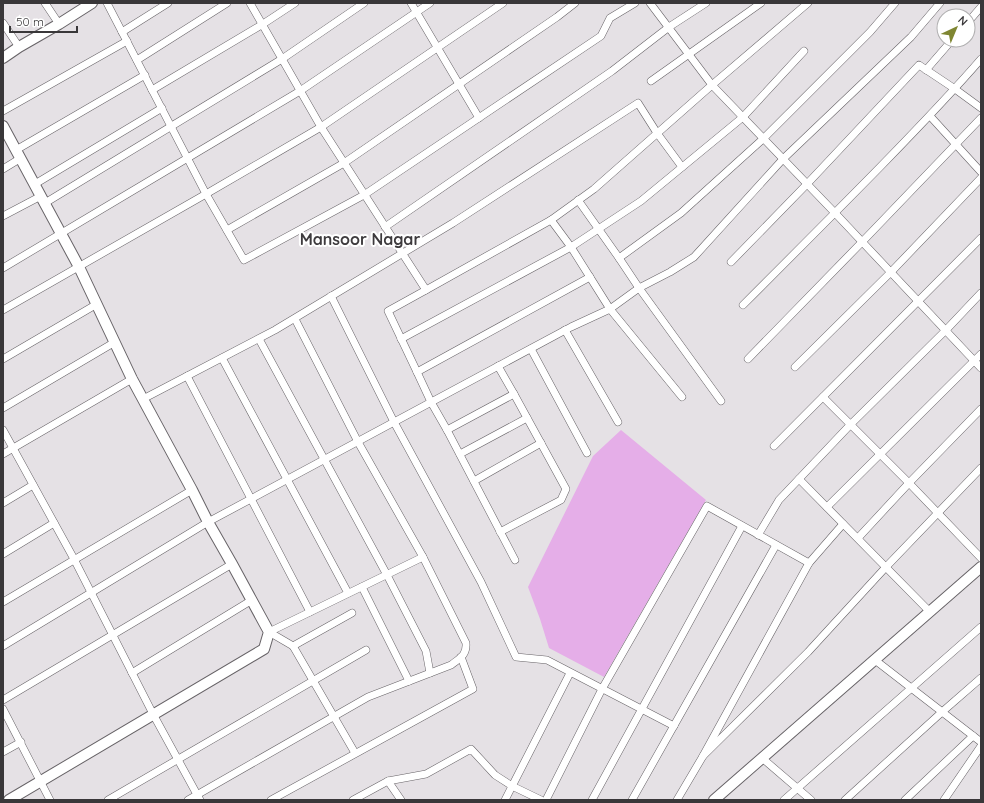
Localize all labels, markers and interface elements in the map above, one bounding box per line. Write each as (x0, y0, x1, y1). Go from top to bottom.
scale bar (10, 8, 77, 34)
north arrow (936, 8, 976, 48)
text: N (955, 13, 971, 29)
text: 50 m (16, 14, 44, 29)
district label: Mansoor Nagar (300, 229, 420, 249)

